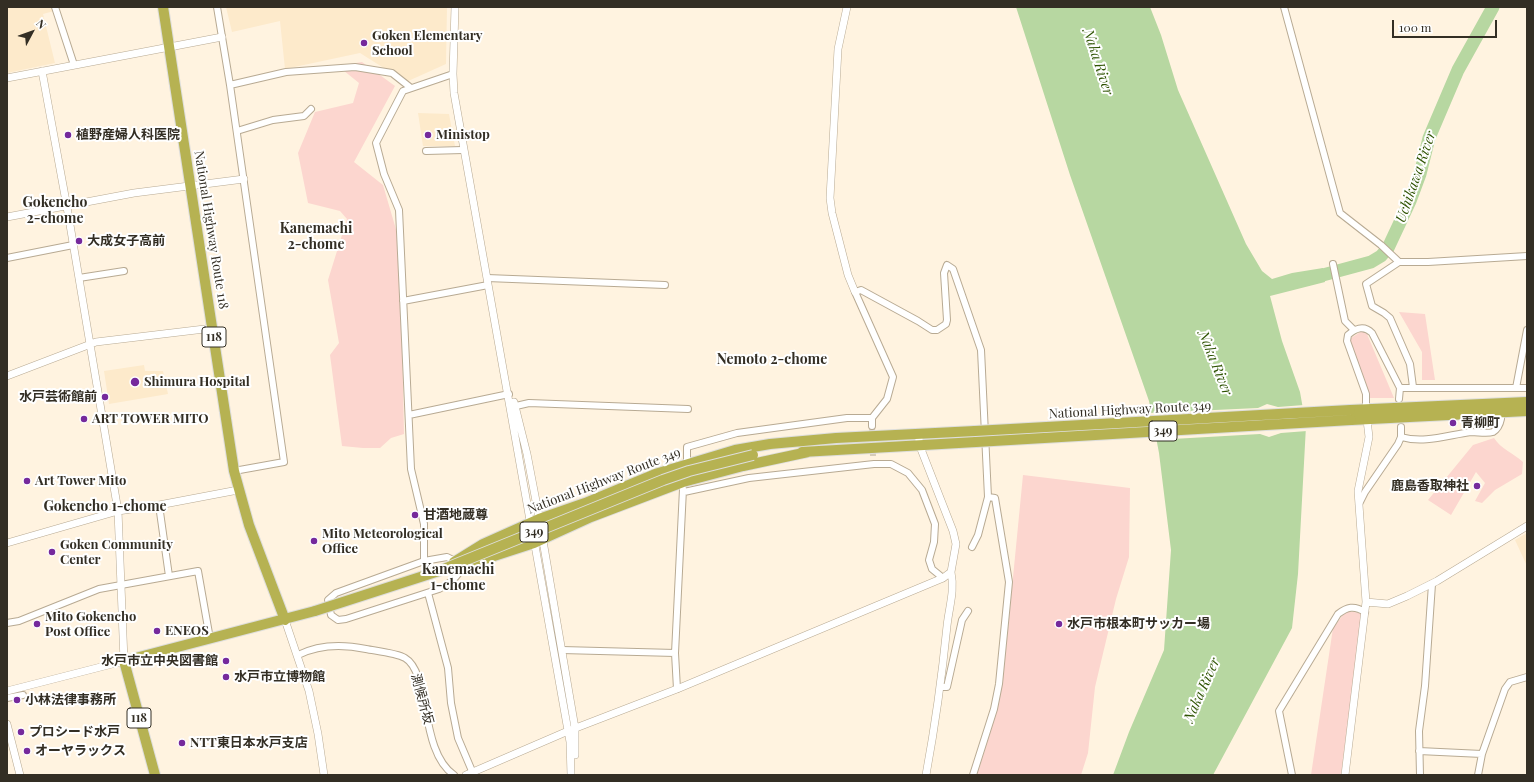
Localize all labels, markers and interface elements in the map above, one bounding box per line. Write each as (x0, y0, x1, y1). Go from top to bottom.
north arrow (12, 12, 52, 52)
scale bar (1394, 12, 1499, 38)
text: N (33, 16, 50, 32)
text: 100 m (1399, 19, 1431, 35)
water label: Naka River (1079, 27, 1117, 97)
place label: Goken Elementary School (372, 28, 483, 59)
marker: Goken Elementary School (359, 38, 369, 48)
place label: 植野産婦人科医院 (76, 127, 180, 143)
place label: Ministop (436, 127, 490, 143)
water label: Uchikawa River (1393, 129, 1439, 225)
marker: 植野産婦人科医院 (63, 130, 73, 140)
marker: Ministop (423, 130, 433, 140)
street label: National Highway Route 118 (191, 150, 231, 310)
district label: Gokencho 2-chome (23, 195, 87, 228)
district label: Kanemachi 2-chome (280, 221, 352, 254)
place label: 大成女子高前 (87, 233, 165, 249)
marker: 大成女子高前 (74, 236, 84, 246)
road number: 118 (202, 327, 226, 347)
water label: Naka River (1194, 328, 1236, 398)
district label: Nemoto 2-chome (717, 352, 827, 368)
place label: Shimura Hospital (144, 374, 250, 390)
marker: Shimura Hospital (129, 376, 141, 388)
place label: 水戸芸術館前 (19, 389, 97, 405)
marker: 水戸芸術館前 (100, 392, 110, 402)
street label: National Highway Route 349 (1048, 398, 1212, 422)
place label: ART TOWER MITO (92, 411, 209, 427)
marker: ART TOWER MITO (79, 414, 89, 424)
place label: 青柳町 (1461, 415, 1500, 431)
marker: 青柳町 (1448, 418, 1458, 428)
road number: 349 (1149, 421, 1177, 441)
street label: National Highway Route 349 (525, 445, 683, 517)
place label: Art Tower Mito (35, 473, 126, 489)
marker: Art Tower Mito (22, 476, 32, 486)
place label: 鹿島香取神社 (1391, 478, 1469, 494)
marker: 鹿島香取神社 (1472, 481, 1482, 491)
district label: Gokencho 1-chome (43, 499, 167, 515)
place label: 甘酒地蔵尊 (423, 507, 488, 523)
marker: 甘酒地蔵尊 (410, 510, 420, 520)
road number: 349 (520, 522, 548, 542)
place label: Mito Meteorological Office (322, 526, 443, 557)
marker: Mito Meteorological Office (309, 536, 319, 546)
place label: Goken Community Center (60, 537, 173, 568)
marker: Goken Community Center (47, 547, 57, 557)
district label: Kanemachi 1-chome (422, 562, 494, 594)
place label: Mito Gokencho Post Office (45, 609, 136, 640)
place label: 水戸市根本町サッカー場 (1067, 616, 1210, 632)
marker: Mito Gokencho Post Office (32, 619, 42, 629)
marker: 水戸市根本町サッカー場 (1054, 619, 1064, 629)
place label: ENEOS (165, 623, 209, 639)
marker: ENEOS (152, 626, 162, 636)
place label: 水戸市立中央図書館 (101, 653, 218, 669)
water label: Naka River (1180, 655, 1224, 725)
marker: 水戸市立中央図書館 (221, 656, 231, 666)
place label: 水戸市立博物館 (234, 669, 325, 685)
marker: 水戸市立博物館 (221, 672, 231, 682)
street label: 測候所坂 (408, 672, 436, 726)
place label: 小林法律事務所 (25, 692, 116, 708)
marker: 小林法律事務所 (12, 695, 22, 705)
road number: 118 (127, 708, 151, 728)
place label: プロシード水戸 (29, 724, 120, 740)
marker: プロシード水戸 (16, 727, 26, 737)
place label: NTT東日本水戸支店 (190, 735, 308, 751)
marker: NTT東日本水戸支店 (177, 738, 187, 748)
place label: オーヤラックス (35, 743, 126, 759)
marker: オーヤラックス (22, 746, 32, 756)

